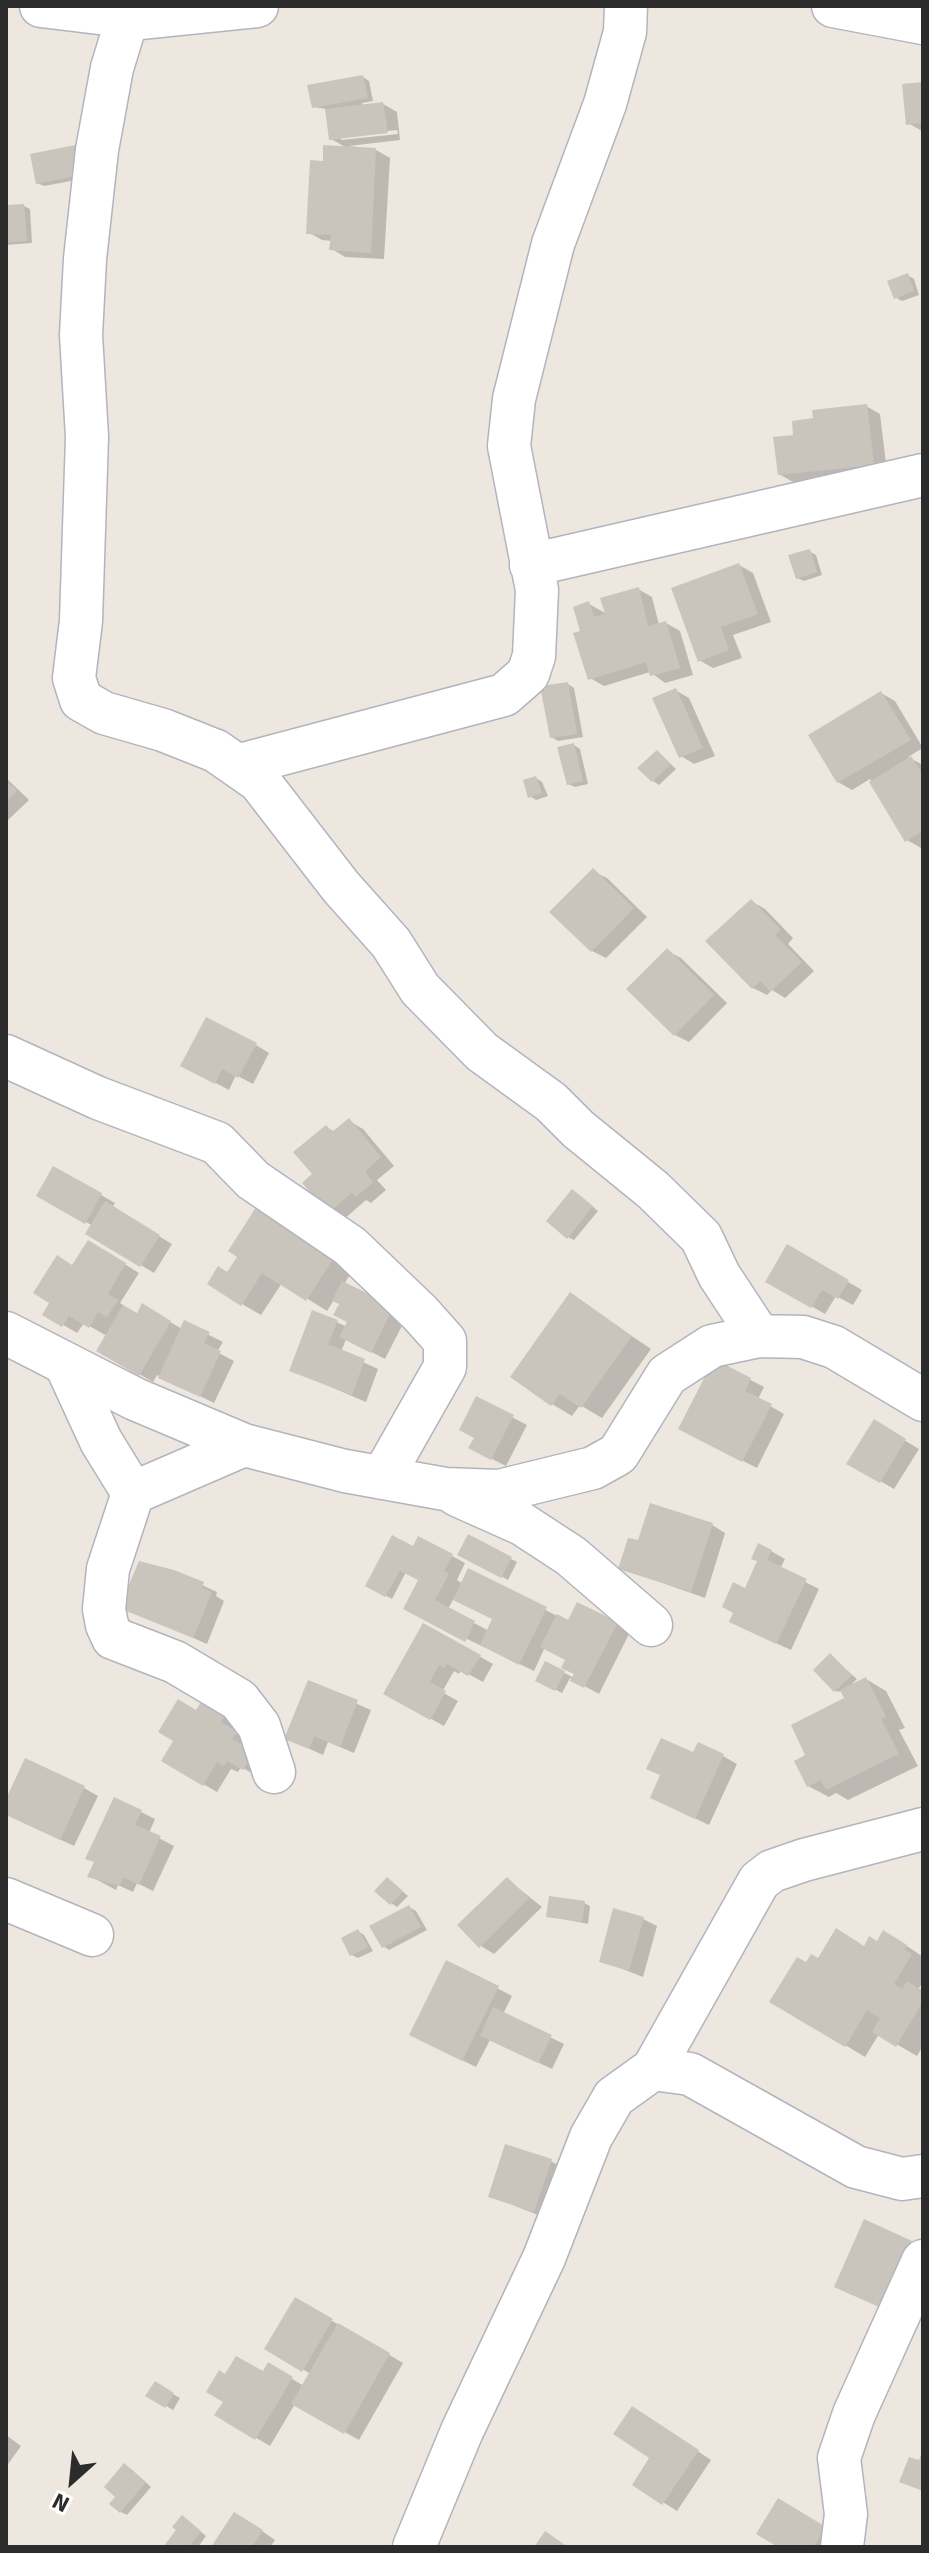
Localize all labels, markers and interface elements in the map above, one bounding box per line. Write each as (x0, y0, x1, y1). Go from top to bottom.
north arrow (32, 2441, 112, 2521)
text: N (48, 2487, 74, 2518)

